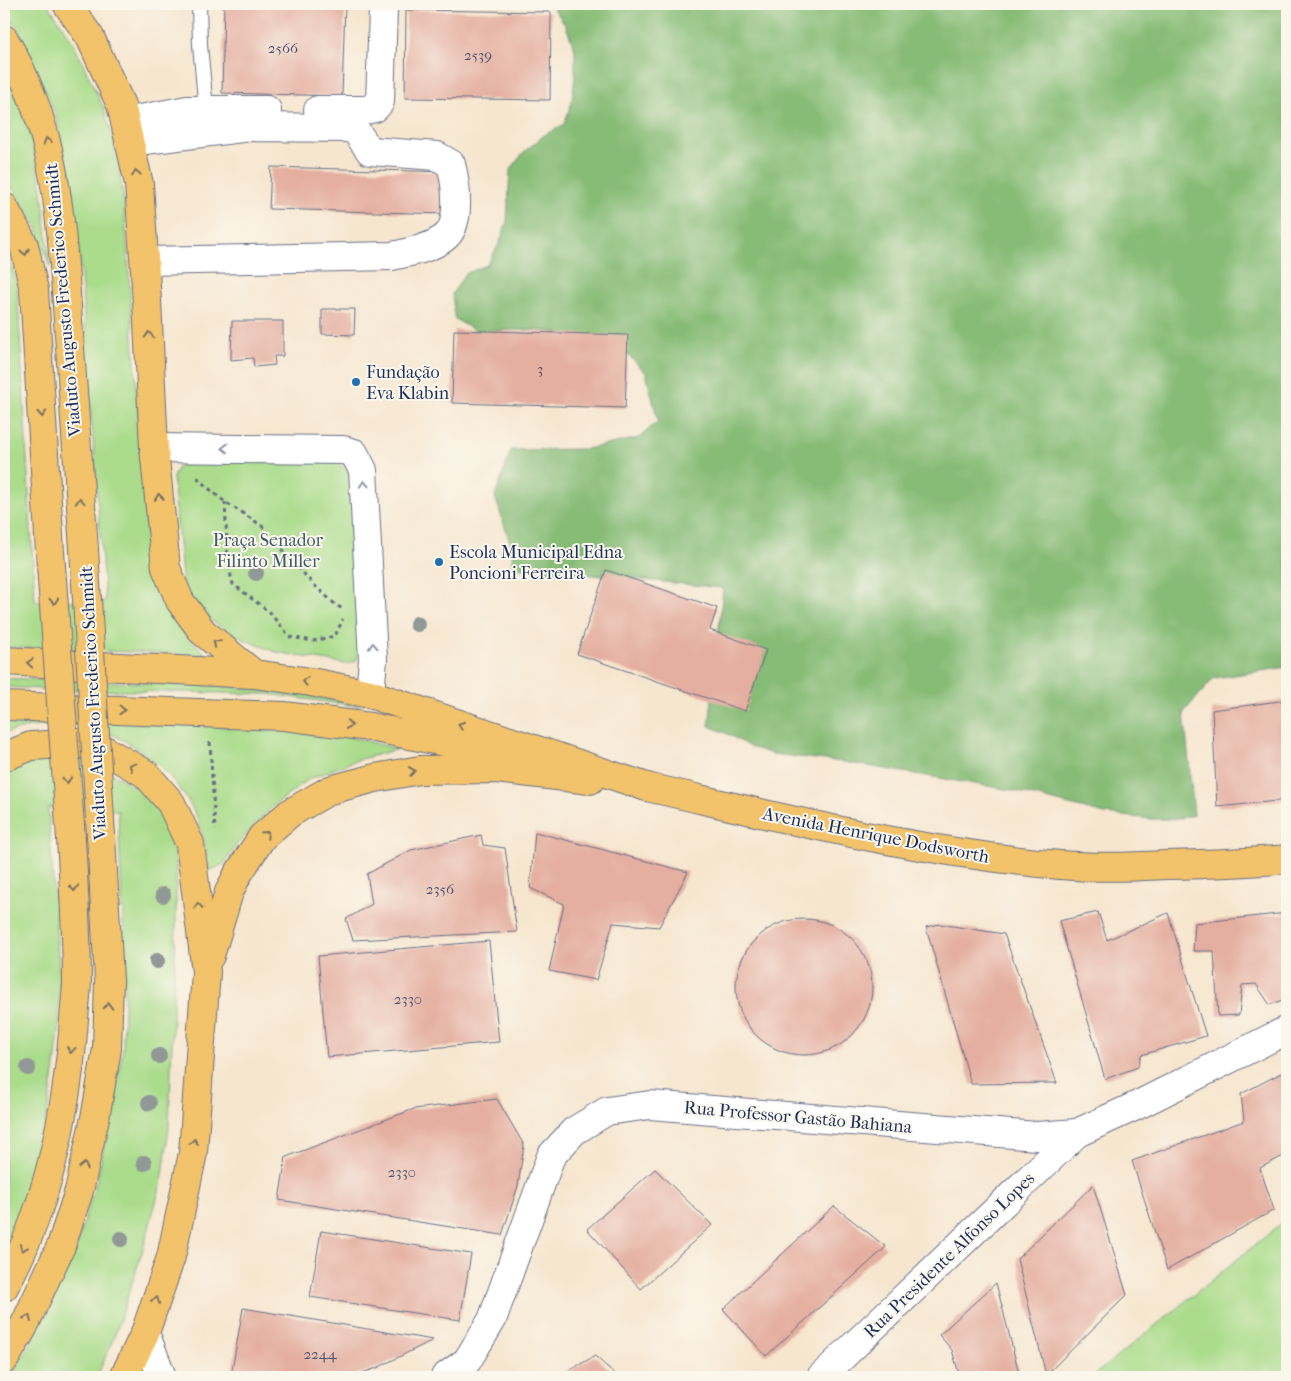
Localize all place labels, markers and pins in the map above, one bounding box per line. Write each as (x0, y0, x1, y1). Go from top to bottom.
place label: Fundação Eva Klabin (366, 362, 450, 404)
marker: Fundação Eva Klabin (350, 376, 362, 388)
place label: Escola Municipal Edna Poncioni Ferreira (449, 542, 623, 584)
marker: Escola Municipal Edna Poncioni Ferreira (433, 556, 445, 568)

